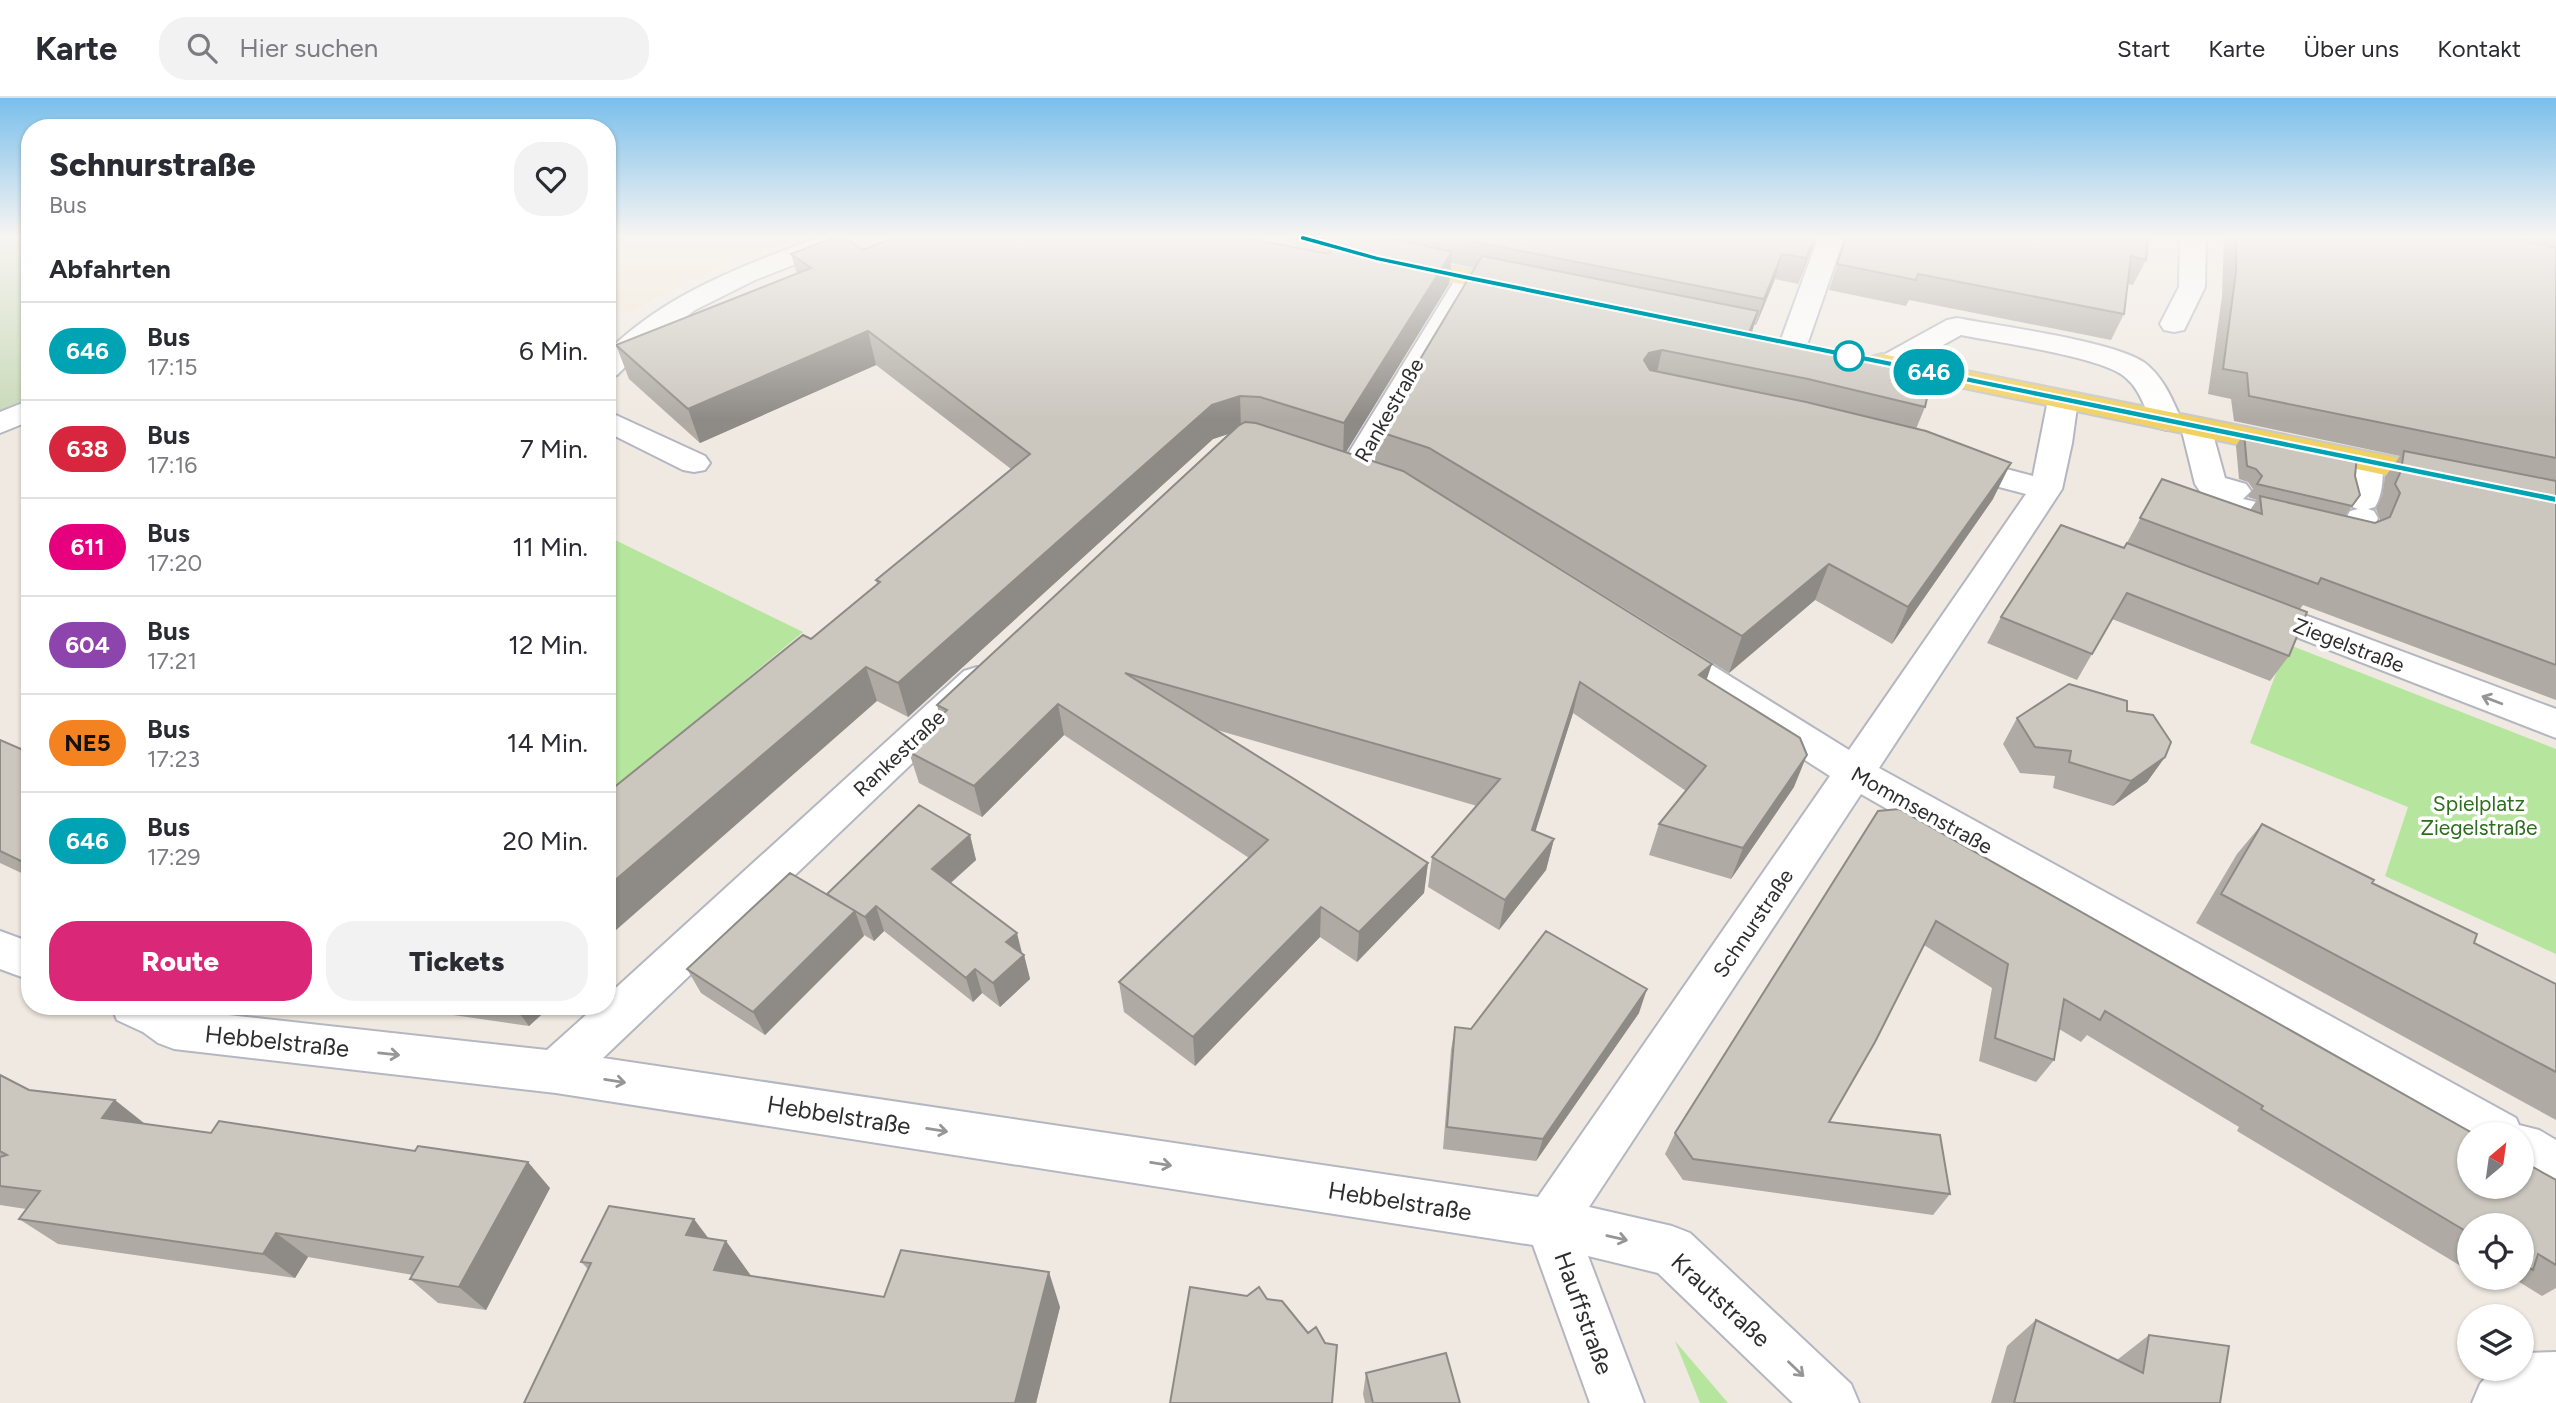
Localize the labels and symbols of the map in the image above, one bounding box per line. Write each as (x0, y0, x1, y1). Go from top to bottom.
unlabelled marker (1834, 341, 1864, 371)
line badge: 646 (1889, 349, 1969, 395)
street label: Rankestraße (1349, 354, 1429, 466)
street label: Ziegelstraße (2290, 612, 2408, 678)
one-way arrow (2482, 692, 2504, 705)
street label: Rankestraße (848, 704, 950, 802)
street label: Mommsenstraße (1847, 761, 1997, 859)
park label: Spielplatz Ziegelstraße (2420, 791, 2538, 840)
street label: Schnurstraße (1708, 864, 1798, 982)
street label: Hebbelstraße (203, 1019, 351, 1063)
one-way arrow (377, 1047, 400, 1060)
one-way arrow (603, 1075, 626, 1088)
street label: Hebbelstraße (765, 1089, 913, 1141)
north arrow (2457, 1122, 2534, 1199)
one-way arrow (925, 1124, 947, 1137)
one-way arrow (1150, 1158, 1172, 1171)
street label: Hebbelstraße (1326, 1175, 1474, 1227)
one-way arrow (1605, 1232, 1628, 1246)
street label: Krautstraße (1666, 1247, 1776, 1353)
street label: Hauffstraße (1548, 1248, 1620, 1378)
one-way arrow (1787, 1360, 1804, 1377)

